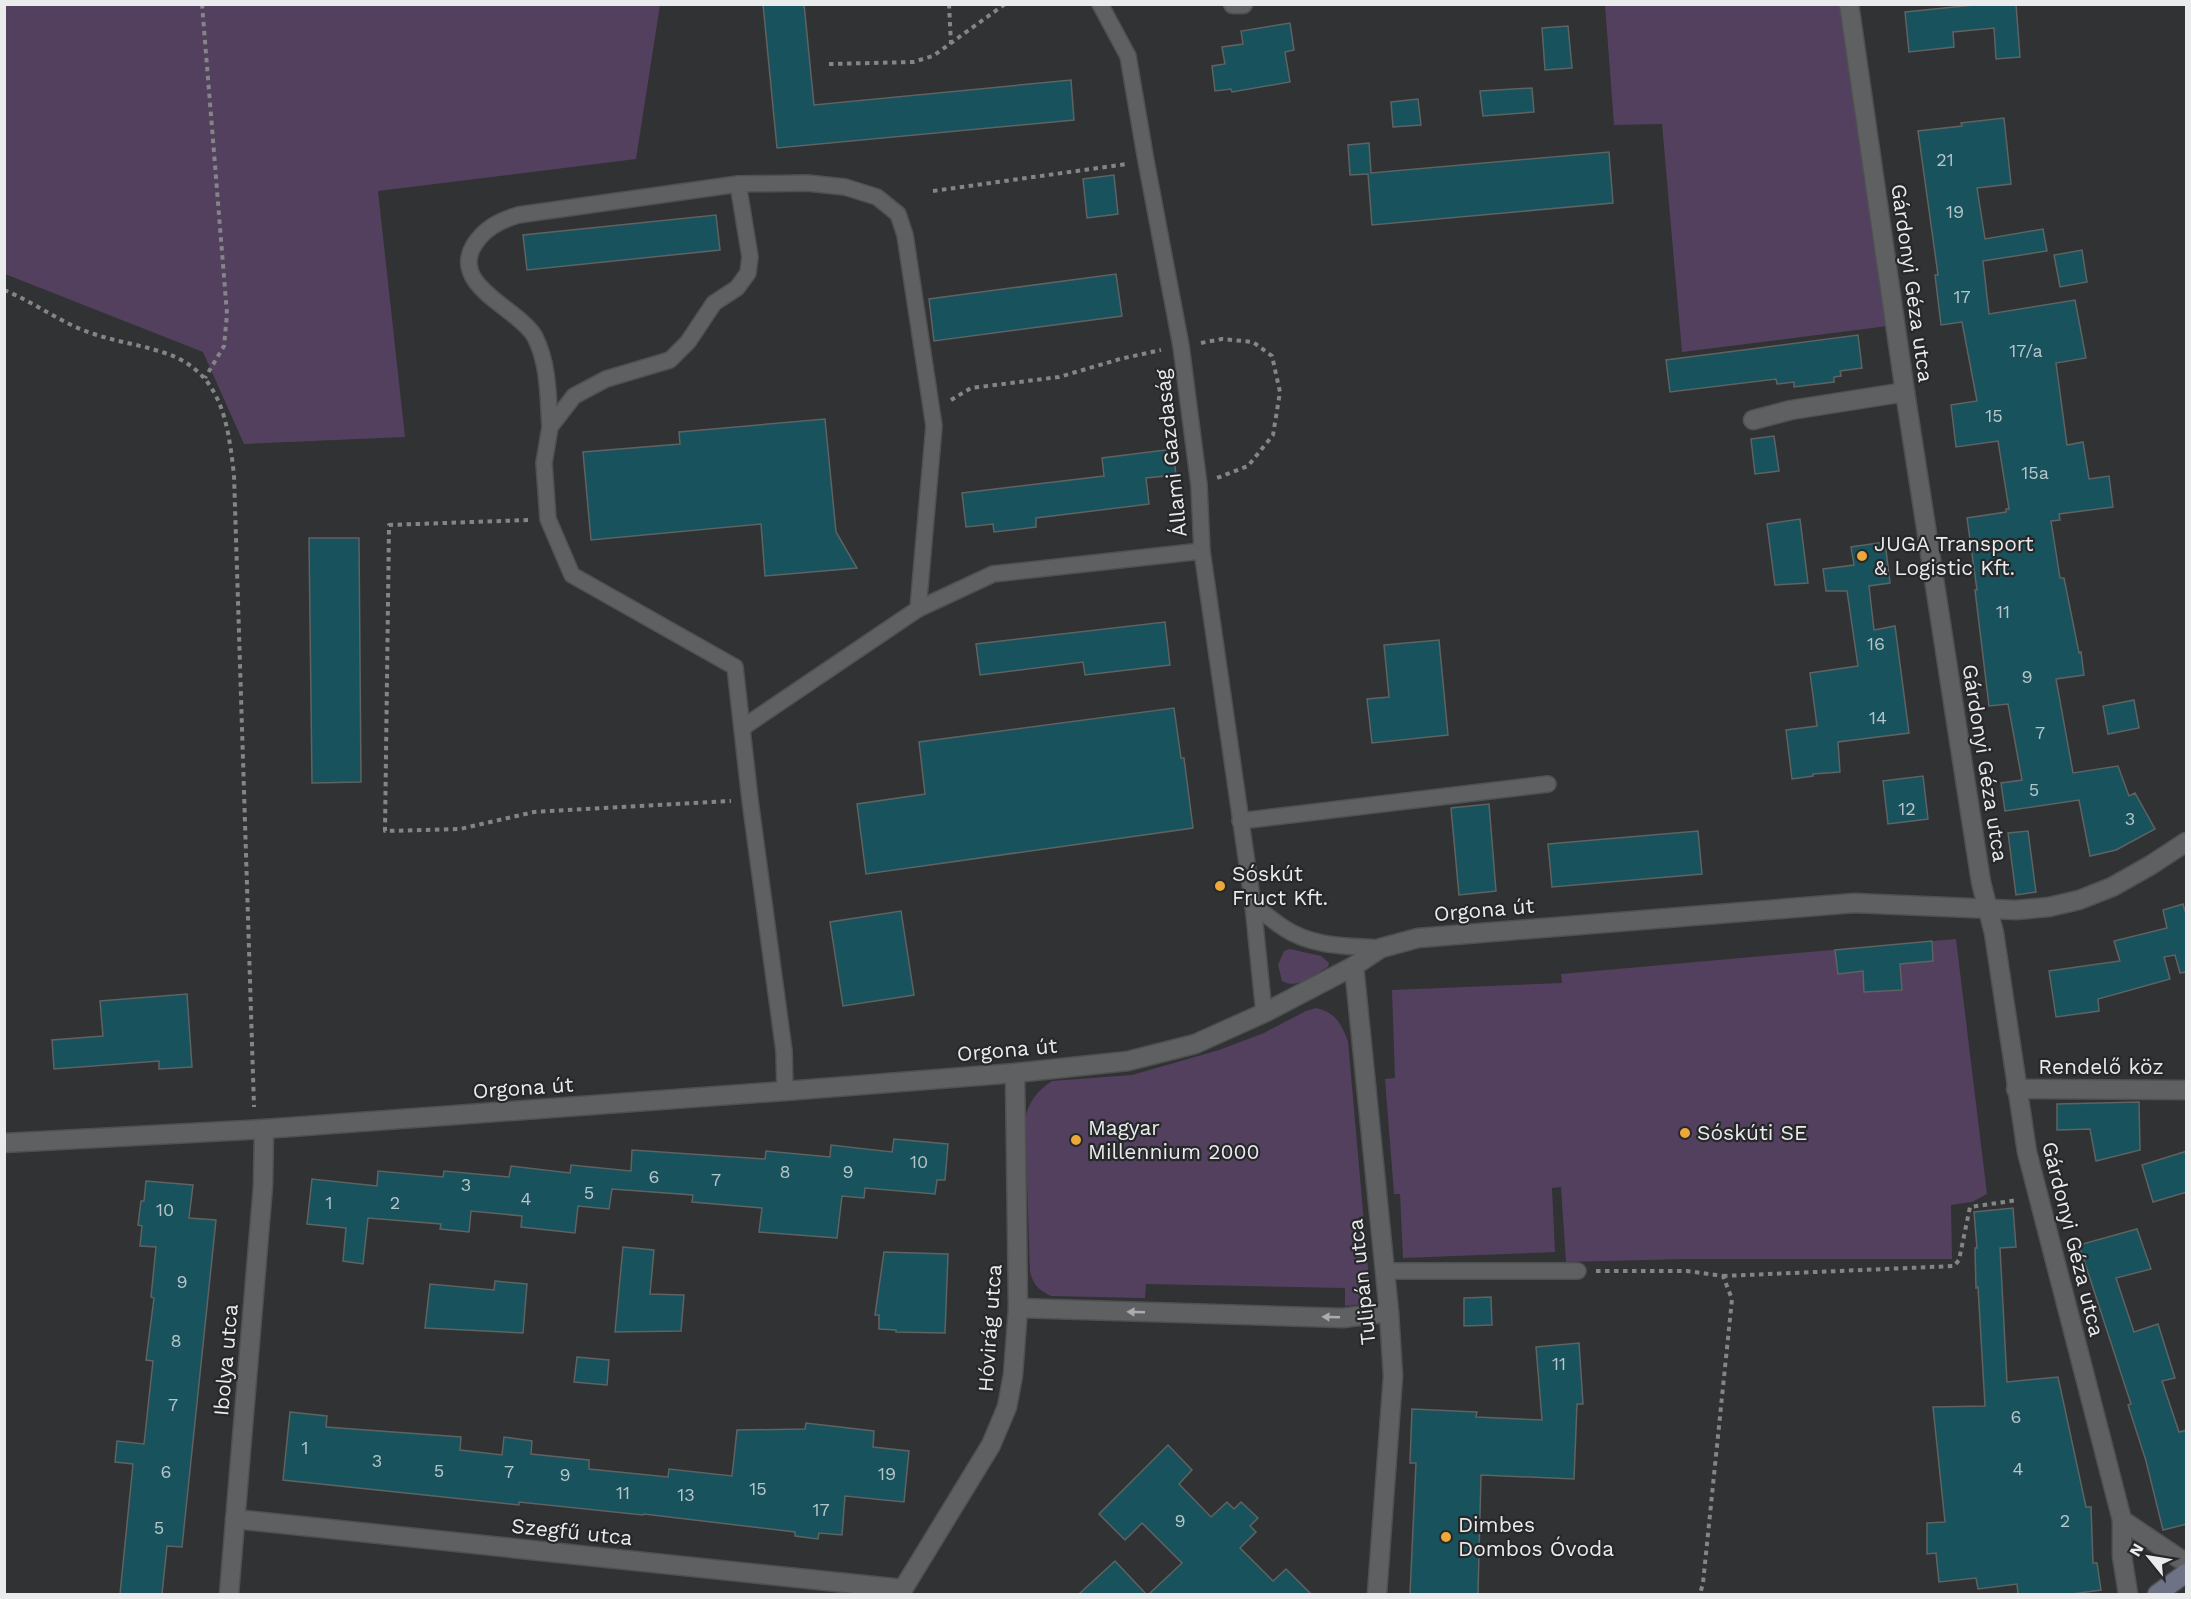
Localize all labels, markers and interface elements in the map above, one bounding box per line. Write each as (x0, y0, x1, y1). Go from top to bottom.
house number: 21 (1936, 149, 1954, 170)
street label: Gárdonyi Géza utca (1886, 182, 1939, 384)
house number: 19 (1946, 201, 1964, 222)
house number: 17 (1953, 286, 1971, 307)
house number: 17/a (2009, 340, 2043, 361)
street label: Állami Gazdaság (1149, 367, 1192, 538)
house number: 15 (1985, 405, 2003, 426)
house number: 15a (2021, 462, 2049, 483)
place label: JUGA Transport & Logistic Kft. (1874, 531, 2034, 580)
marker: JUGA Transport & Logistic Kft. (1855, 549, 1869, 563)
house number: 11 (1996, 601, 2010, 622)
house number: 16 (1867, 633, 1885, 654)
street label: Gárdonyi Géza utca (1958, 662, 2013, 864)
house number: 9 (2021, 666, 2033, 687)
house number: 14 (1869, 707, 1887, 728)
house number: 7 (2035, 722, 2045, 743)
house number: 5 (2029, 779, 2039, 800)
house number: 12 (1898, 798, 1916, 819)
house number: 3 (2125, 808, 2135, 829)
place label: Sóskút Fruct Kft. (1232, 861, 1328, 910)
marker: Sóskút Fruct Kft. (1213, 879, 1227, 893)
street label: Orgona út (1433, 893, 1535, 926)
street label: Orgona út (956, 1033, 1058, 1066)
street label: Rendelő köz (2038, 1054, 2164, 1079)
street label: Orgona út (472, 1072, 574, 1103)
place label: Magyar Millennium 2000 (1088, 1115, 1260, 1164)
place label: Sóskúti SE (1697, 1120, 1807, 1145)
marker: Sóskúti SE (1678, 1126, 1692, 1140)
marker: Magyar Millennium 2000 (1069, 1133, 1083, 1147)
street label: Gárdonyi Géza utca (2037, 1139, 2110, 1339)
house number: 10 (910, 1151, 928, 1172)
house number: 8 (779, 1161, 791, 1182)
house number: 9 (842, 1161, 854, 1182)
house number: 6 (649, 1166, 659, 1187)
house number: 7 (711, 1169, 721, 1190)
house number: 3 (461, 1174, 471, 1195)
house number: 5 (584, 1182, 594, 1203)
house number: 4 (521, 1188, 532, 1209)
house number: 1 (325, 1192, 333, 1213)
house number: 2 (390, 1192, 400, 1213)
house number: 10 (156, 1199, 174, 1220)
street label: Tulipán utca (1342, 1218, 1381, 1346)
street label: Hóvirág utca (973, 1263, 1006, 1393)
house number: 9 (176, 1271, 188, 1292)
street label: Ibolya utca (208, 1303, 243, 1417)
one-way arrow (1126, 1307, 1145, 1316)
one-way arrow (1321, 1313, 1340, 1322)
house number: 8 (170, 1330, 182, 1351)
house number: 11 (1552, 1353, 1566, 1374)
house number: 7 (168, 1394, 178, 1415)
house number: 6 (2011, 1406, 2021, 1427)
house number: 1 (301, 1437, 309, 1458)
house number: 3 (372, 1450, 382, 1471)
house number: 4 (2013, 1458, 2024, 1479)
house number: 5 (434, 1460, 444, 1481)
house number: 6 (161, 1461, 171, 1482)
house number: 7 (504, 1461, 514, 1482)
house number: 19 (878, 1463, 896, 1484)
house number: 9 (559, 1464, 571, 1485)
house number: 15 (749, 1478, 767, 1499)
house number: 11 (616, 1482, 630, 1503)
house number: 13 (677, 1484, 695, 1505)
house number: 17 (812, 1499, 830, 1520)
house number: 9 (1174, 1510, 1186, 1531)
house number: 2 (2060, 1510, 2070, 1531)
place label: Dimbes Dombos Óvoda (1458, 1512, 1614, 1561)
street label: Szegfű utca (510, 1513, 634, 1550)
house number: 5 (154, 1517, 164, 1538)
north arrow (2119, 1527, 2179, 1587)
marker: Dimbes Dombos Óvoda (1439, 1530, 1453, 1544)
text: N (2125, 1540, 2148, 1560)

